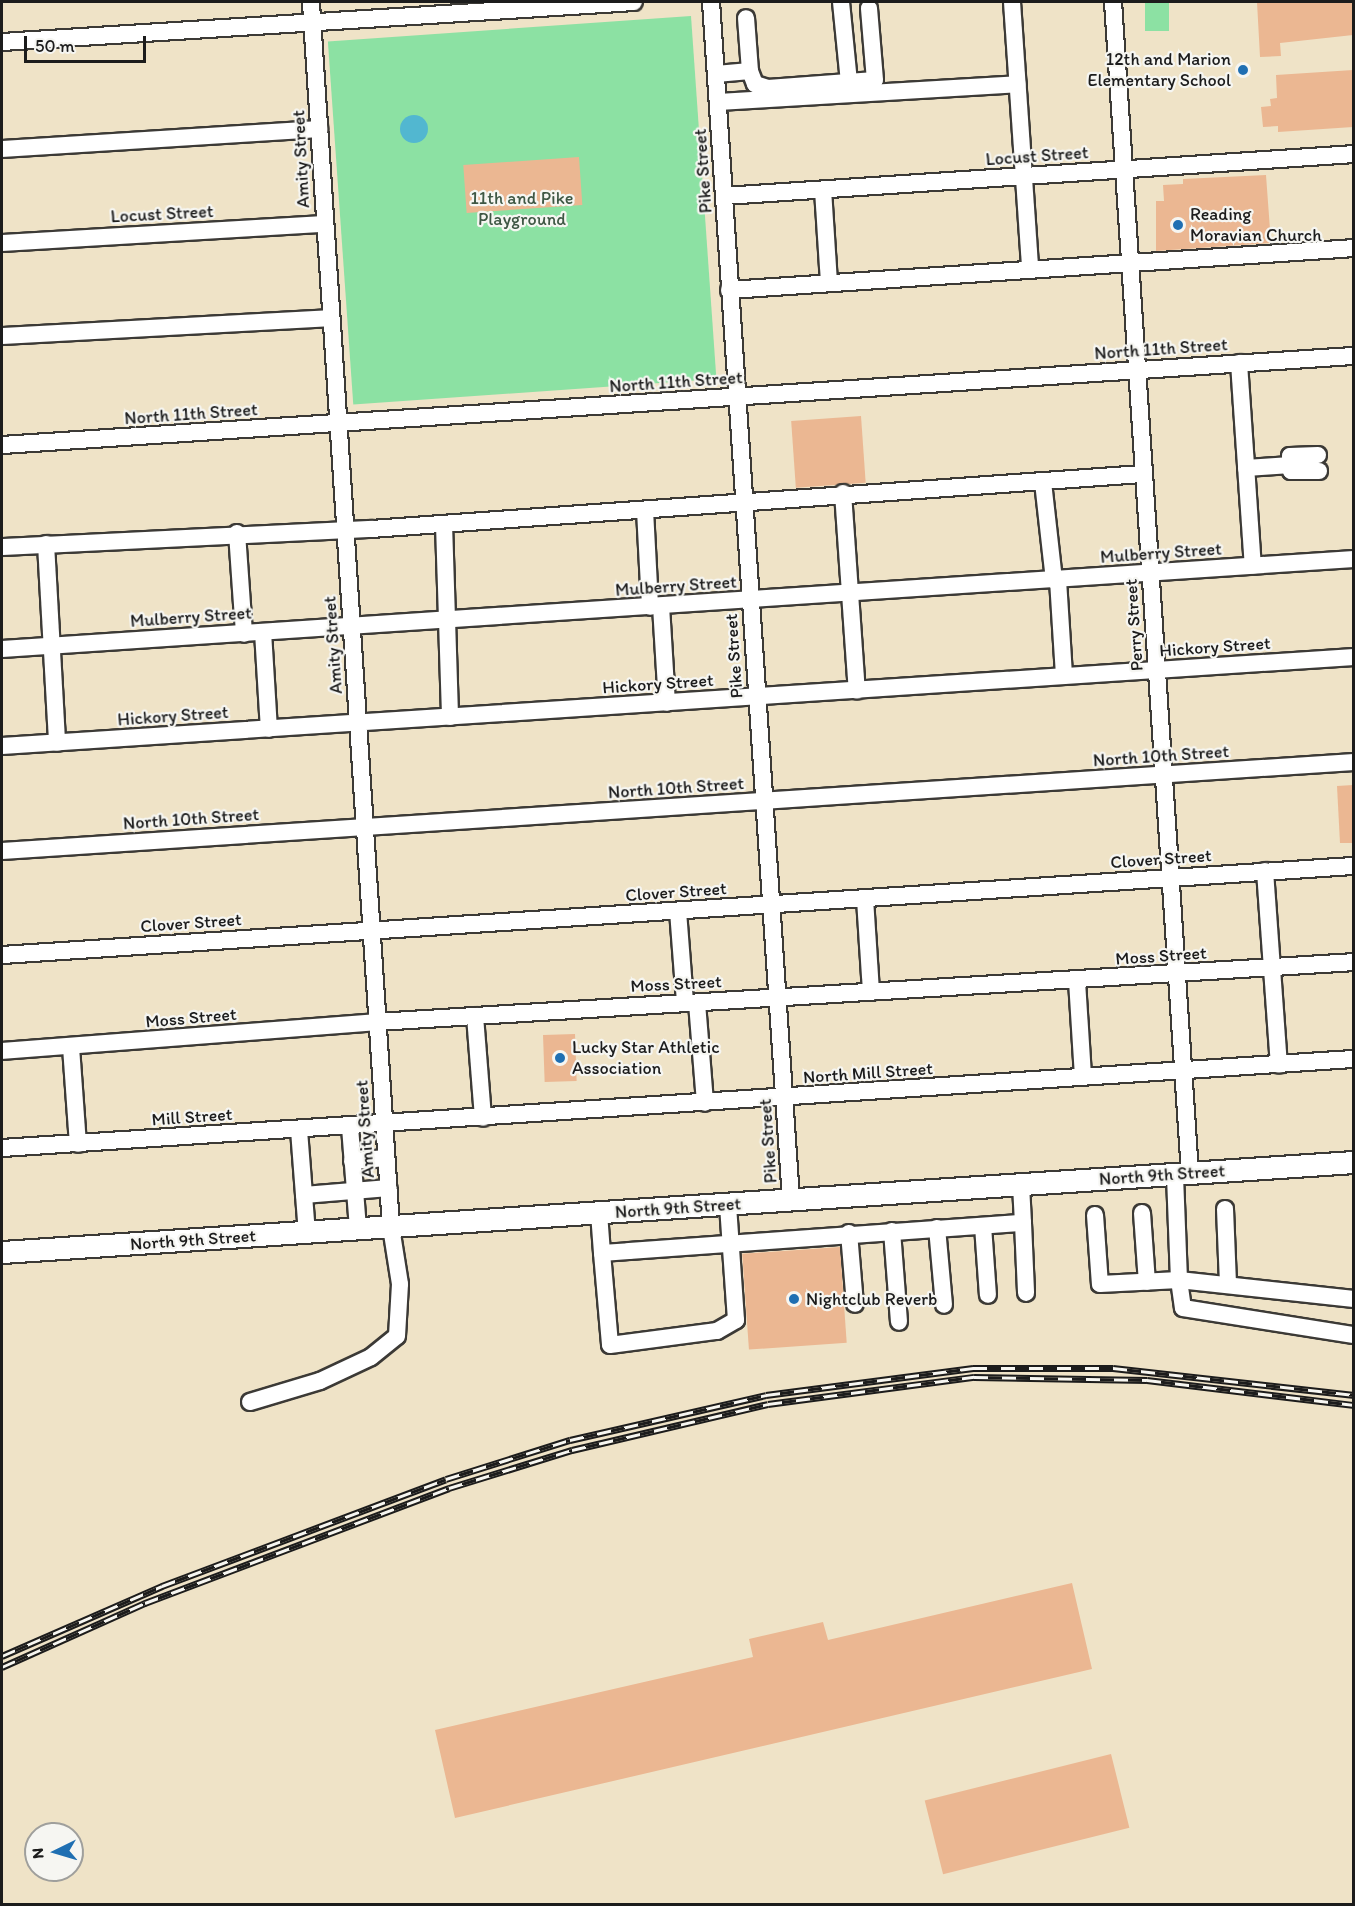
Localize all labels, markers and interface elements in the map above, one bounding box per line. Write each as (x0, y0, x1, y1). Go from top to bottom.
scale bar (27, 24, 148, 62)
text: 50 m (35, 35, 75, 57)
place label: 12th and Marion Elementary School (1087, 49, 1231, 92)
marker: 12th and Marion Elementary School (1236, 63, 1250, 77)
street label: Amity Street (288, 109, 314, 209)
street label: Pike Street (689, 128, 717, 214)
street label: Locust Street (985, 142, 1089, 170)
park label: 11th and Pike Playground (471, 188, 573, 230)
street label: Locust Street (110, 201, 214, 227)
place label: Reading Moravian Church (1190, 204, 1322, 246)
marker: Reading Moravian Church (1171, 218, 1185, 232)
street label: North 11th Street (1094, 334, 1228, 364)
street label: North 11th Street (609, 367, 743, 397)
street label: North 11th Street (124, 399, 258, 429)
street label: Mulberry Street (1100, 538, 1222, 568)
street label: Mulberry Street (615, 571, 737, 601)
street label: Perry Street (1120, 578, 1148, 672)
street label: Amity Street (319, 595, 347, 695)
street label: Mulberry Street (130, 602, 252, 632)
street label: Pike Street (720, 613, 748, 699)
street label: Hickory Street (1159, 632, 1271, 662)
street label: Hickory Street (602, 669, 714, 699)
street label: Hickory Street (117, 701, 229, 731)
street label: North 10th Street (1092, 740, 1230, 772)
street label: North 10th Street (607, 772, 745, 804)
street label: North 10th Street (122, 803, 260, 835)
street label: Clover Street (1110, 845, 1212, 873)
street label: Clover Street (625, 878, 727, 906)
street label: Clover Street (140, 909, 242, 937)
street label: Moss Street (1115, 942, 1207, 970)
street label: Moss Street (630, 971, 722, 997)
street label: Moss Street (145, 1003, 237, 1033)
place label: Lucky Star Athletic Association (572, 1037, 719, 1080)
marker: Lucky Star Athletic Association (553, 1051, 567, 1065)
street label: North Mill Street (803, 1058, 933, 1088)
street label: Amity Street (351, 1079, 379, 1179)
street label: Pike Street (754, 1098, 782, 1184)
street label: Mill Street (151, 1103, 233, 1131)
street label: North 9th Street (1098, 1160, 1226, 1190)
street label: North 9th Street (614, 1193, 742, 1223)
street label: North 9th Street (129, 1225, 257, 1255)
place label: Nightclub Reverb (806, 1288, 937, 1310)
marker: Nightclub Reverb (787, 1292, 801, 1306)
north arrow (24, 1822, 84, 1882)
text: N (28, 1847, 47, 1860)

